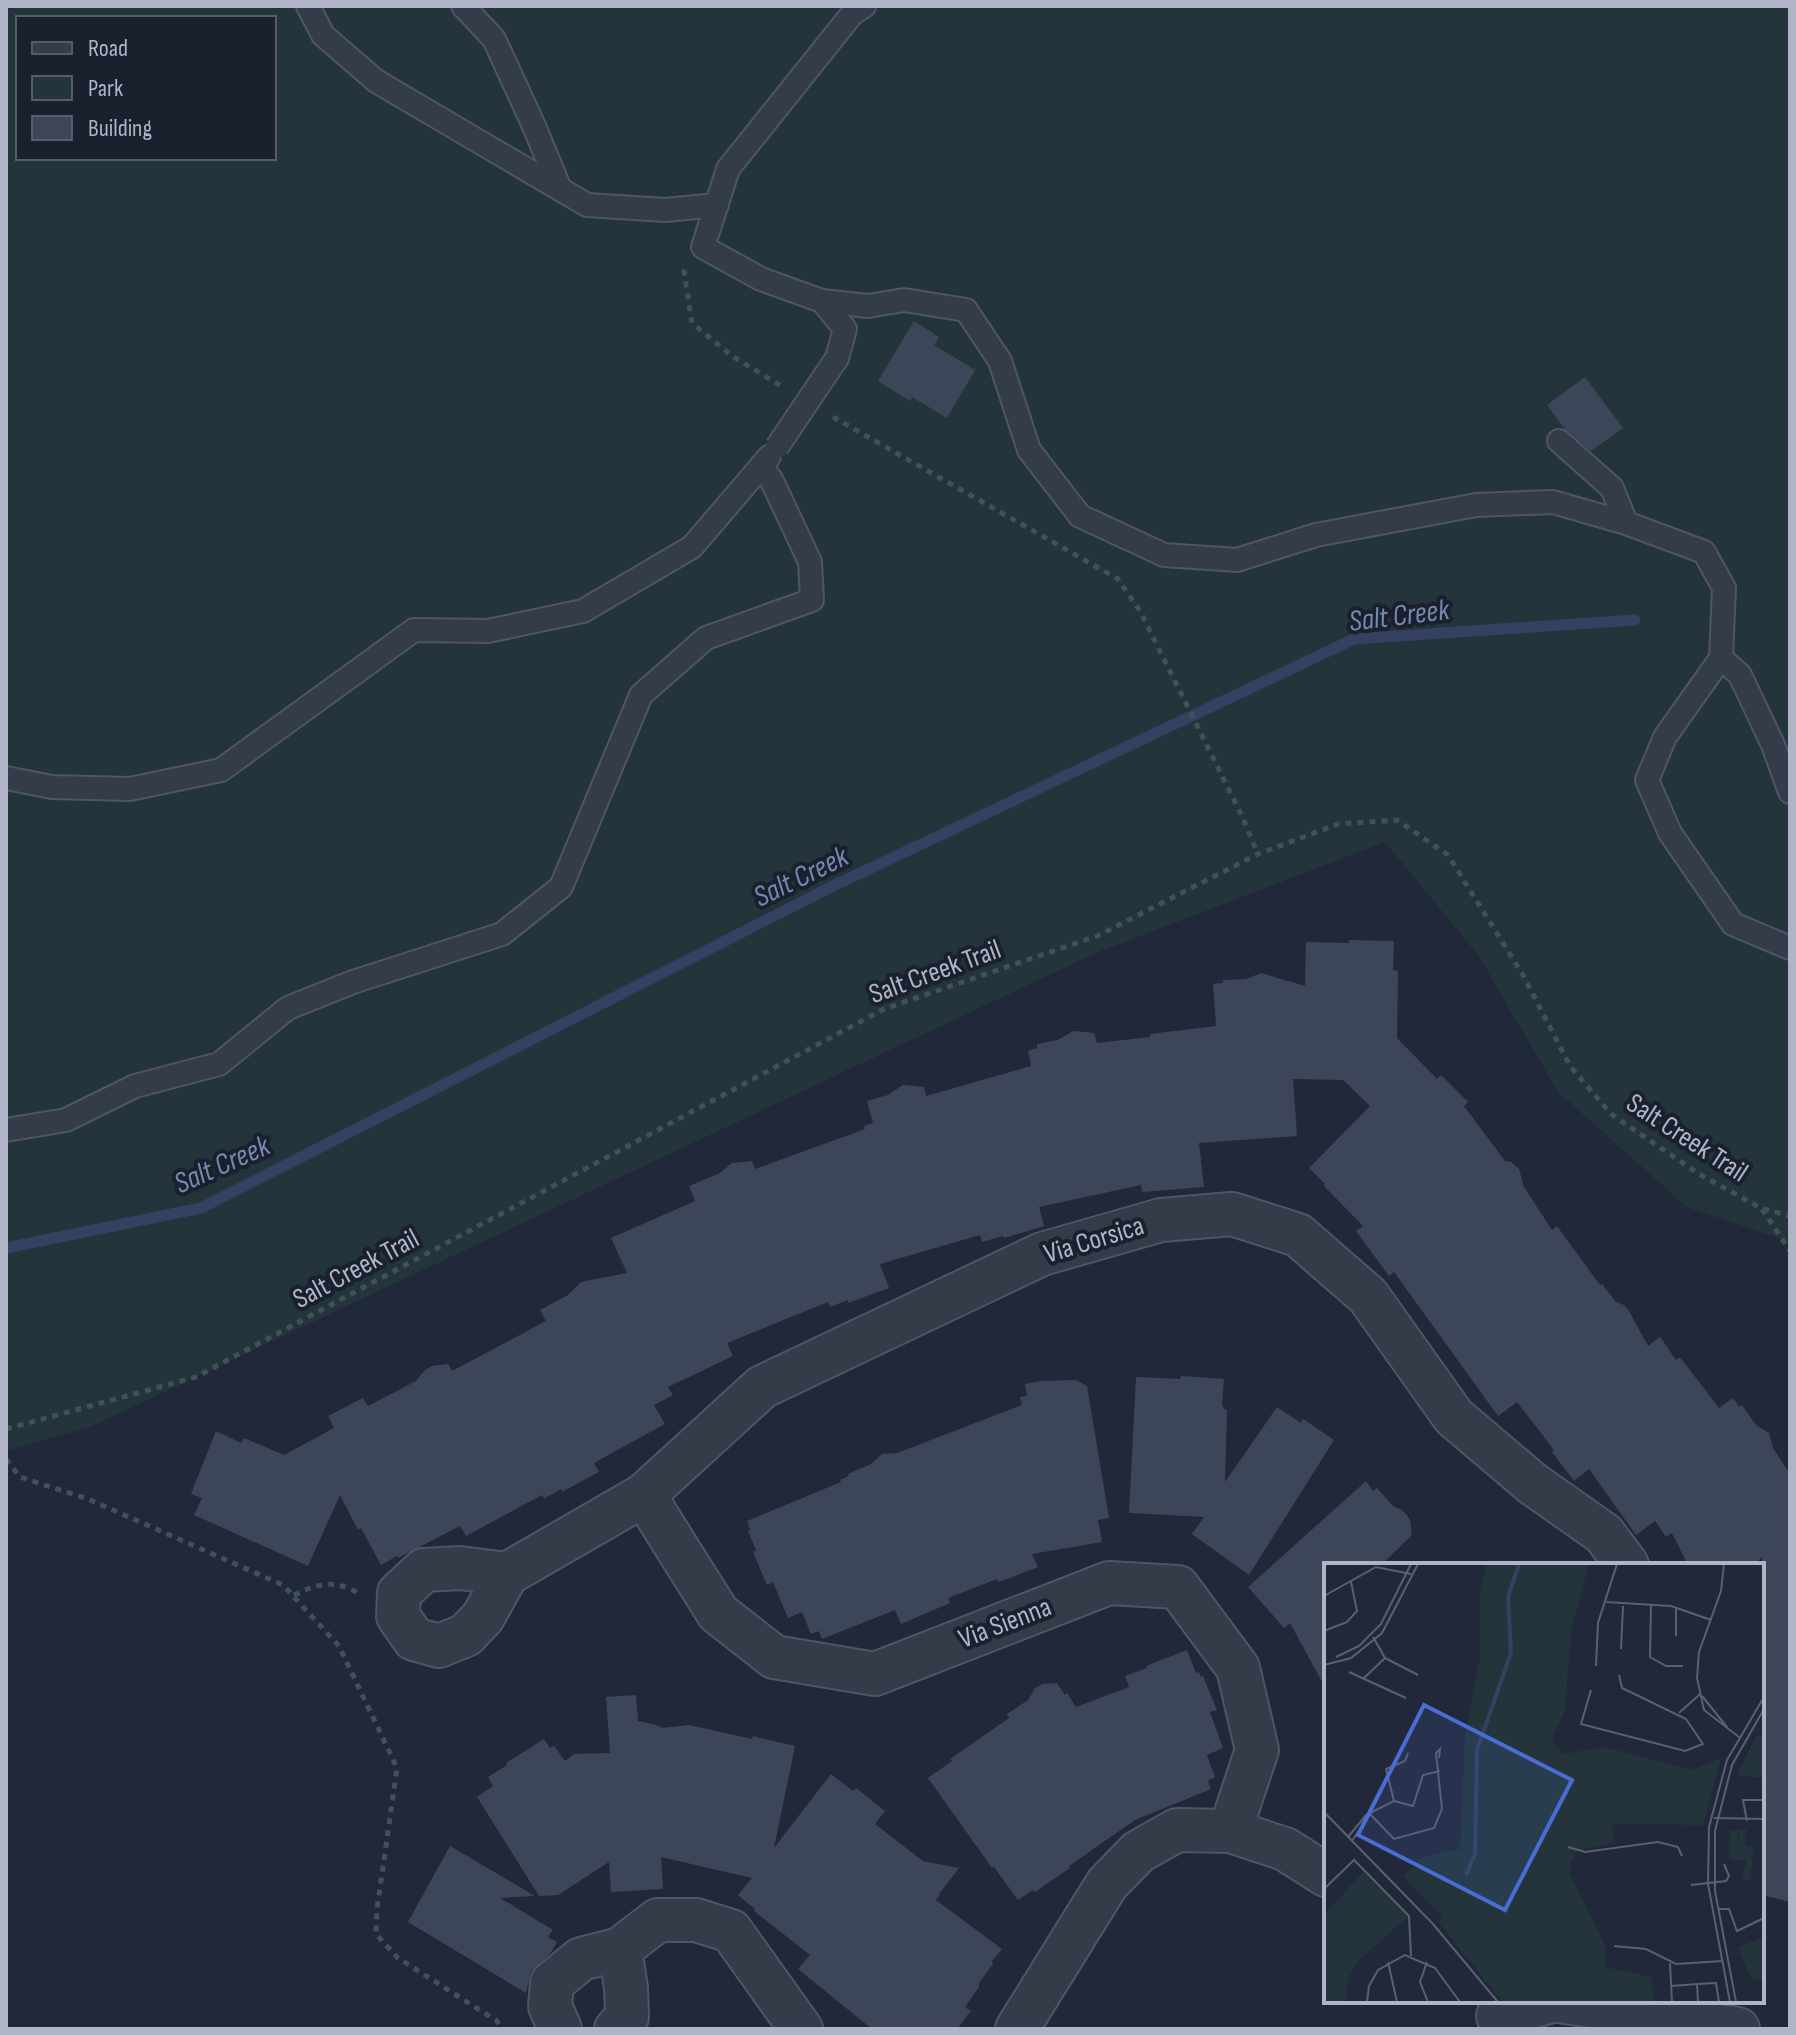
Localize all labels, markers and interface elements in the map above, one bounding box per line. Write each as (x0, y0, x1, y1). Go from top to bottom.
legend (16, 16, 276, 160)
text: Road (88, 34, 128, 63)
text: Park (88, 74, 123, 103)
text: Building (88, 114, 152, 143)
water label: Salt Creek (1347, 592, 1452, 640)
water label: Salt Creek (748, 838, 855, 915)
street label: Salt Creek Trail (865, 933, 1005, 1011)
street label: Salt Creek Trail (1620, 1087, 1754, 1189)
water label: Salt Creek (169, 1128, 276, 1202)
street label: Via Corsica (1040, 1209, 1148, 1271)
street label: Salt Creek Trail (287, 1222, 425, 1316)
inset map (1324, 1563, 1764, 2003)
street label: Via Sienna (954, 1590, 1056, 1656)

